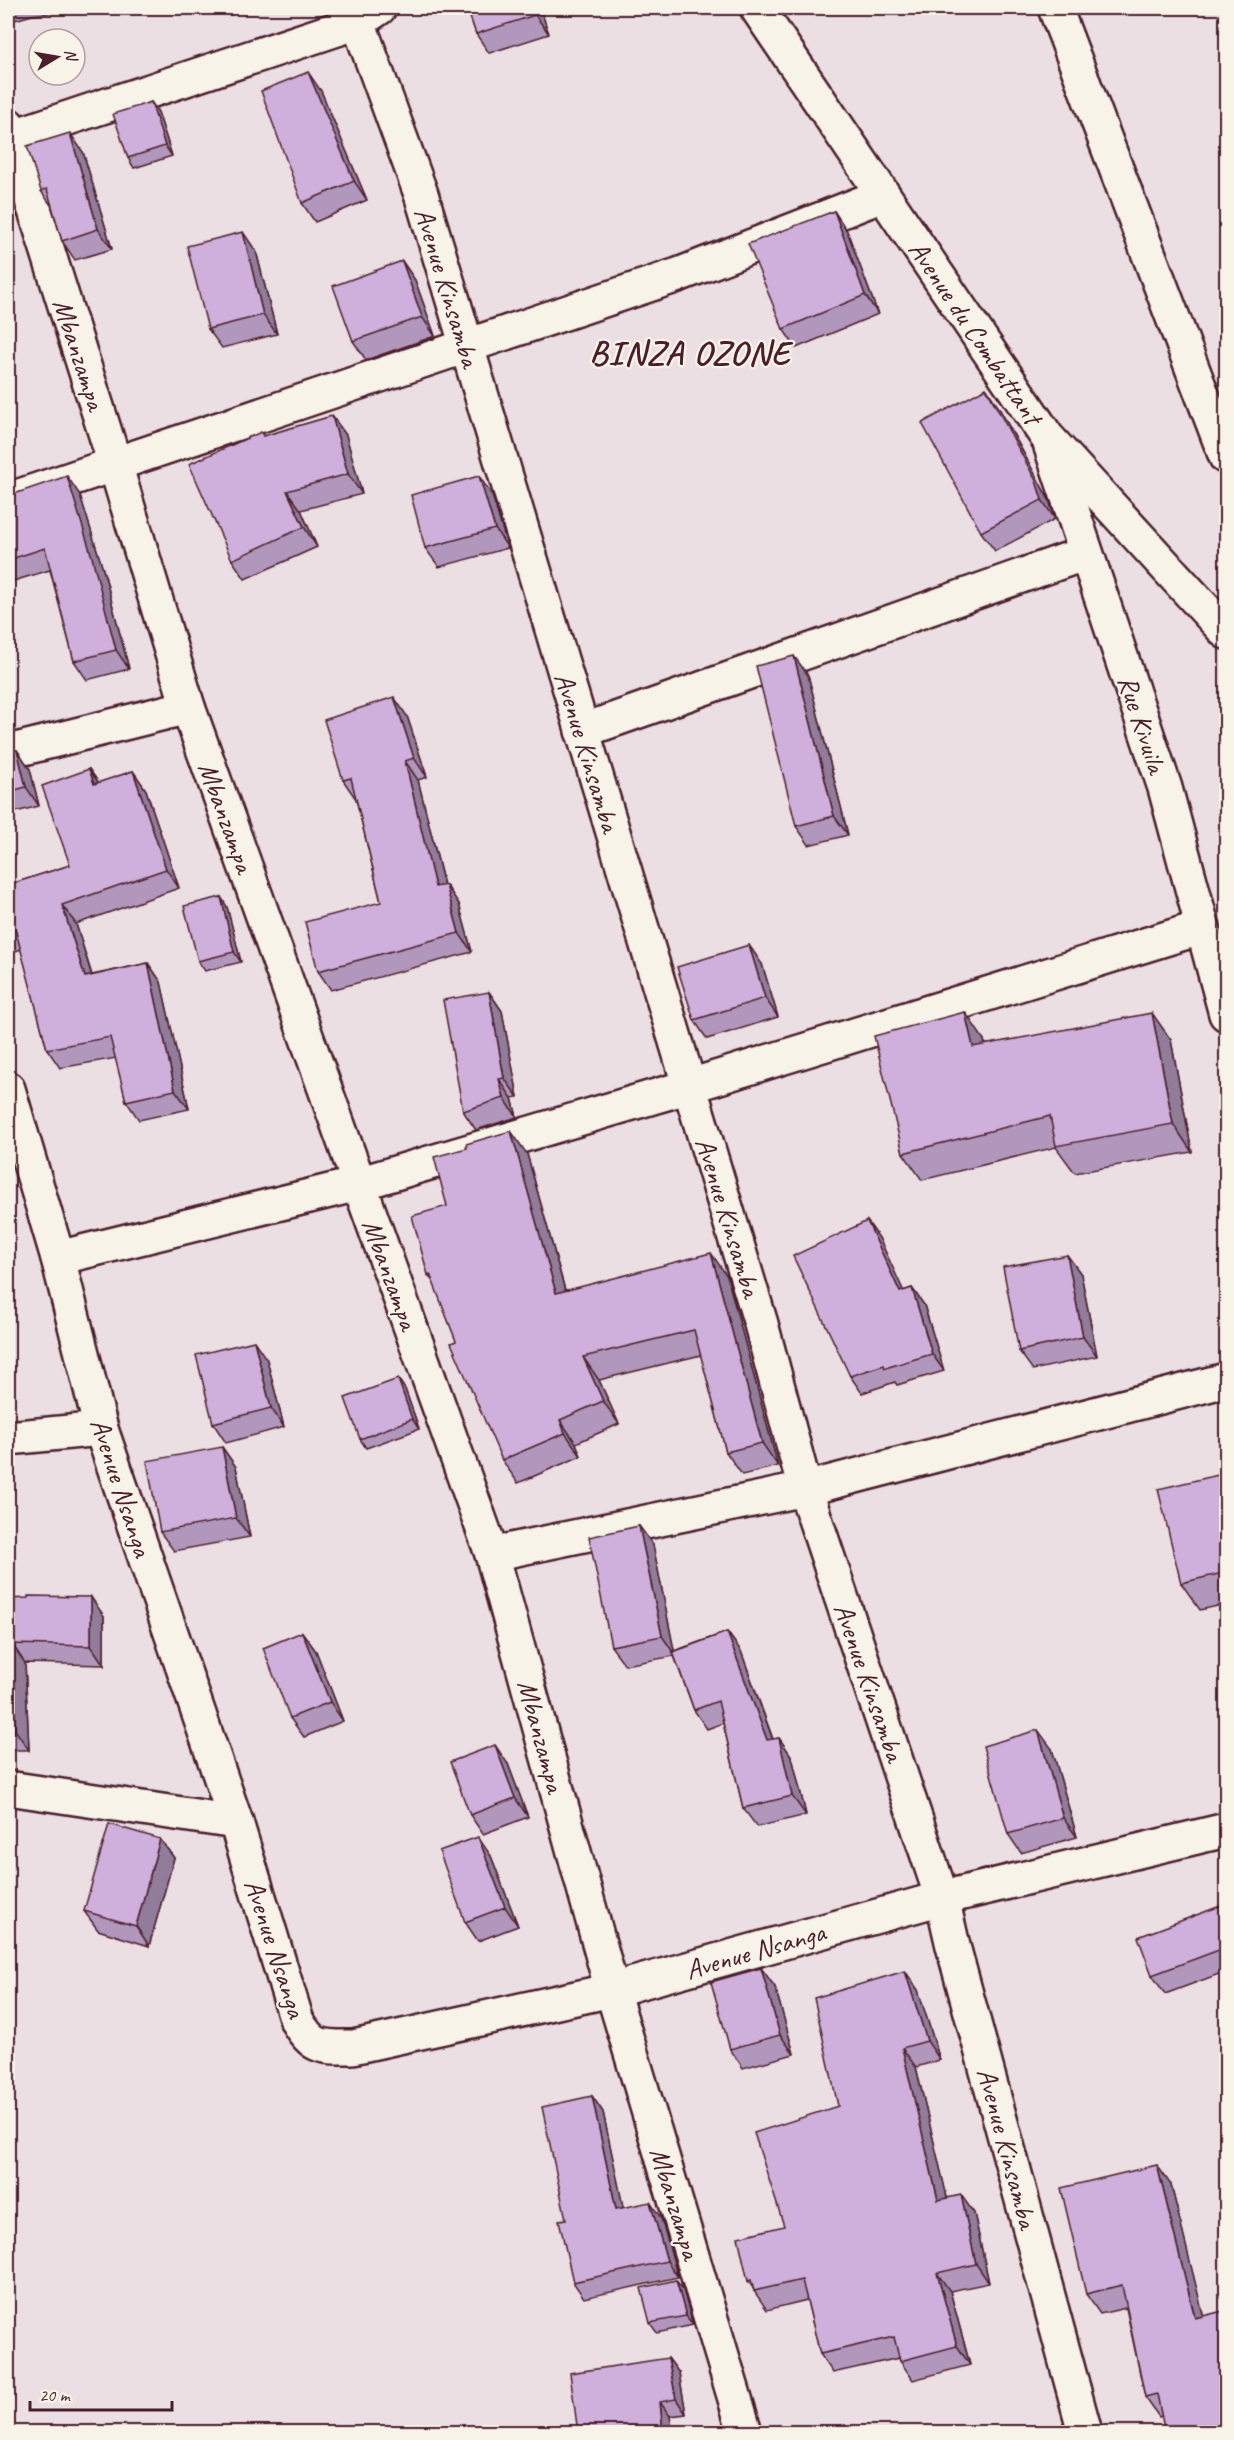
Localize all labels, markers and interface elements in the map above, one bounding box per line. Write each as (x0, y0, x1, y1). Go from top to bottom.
north arrow (27, 27, 87, 87)
text: N (60, 48, 82, 64)
street label: Avenue Kinsamba (407, 203, 489, 373)
street label: Avenue du Combattant (901, 234, 1052, 434)
street label: Mbanzampa (45, 294, 115, 417)
district label: BINZA OZONE (589, 331, 794, 374)
street label: Avenue Kinsamba (547, 668, 629, 838)
street label: Rue Kivuila (1110, 671, 1175, 780)
street label: Mbanzampa (190, 757, 263, 880)
street label: Avenue Kinsamba (688, 1133, 770, 1303)
street label: Mbanzampa (354, 1214, 427, 1337)
street label: Avenue Nsanga (83, 1414, 161, 1562)
street label: Avenue Kinsamba (826, 1599, 914, 1768)
street label: Mbanzampa (510, 1676, 574, 1799)
street label: Avenue Nsanga (237, 1875, 315, 2023)
street label: Avenue Nsanga (681, 1913, 831, 1987)
street label: Avenue Kinsamba (969, 2064, 1046, 2235)
street label: Mbanzampa (642, 2143, 710, 2266)
scale bar (30, 2374, 172, 2412)
text: 20 m (39, 2384, 72, 2406)

